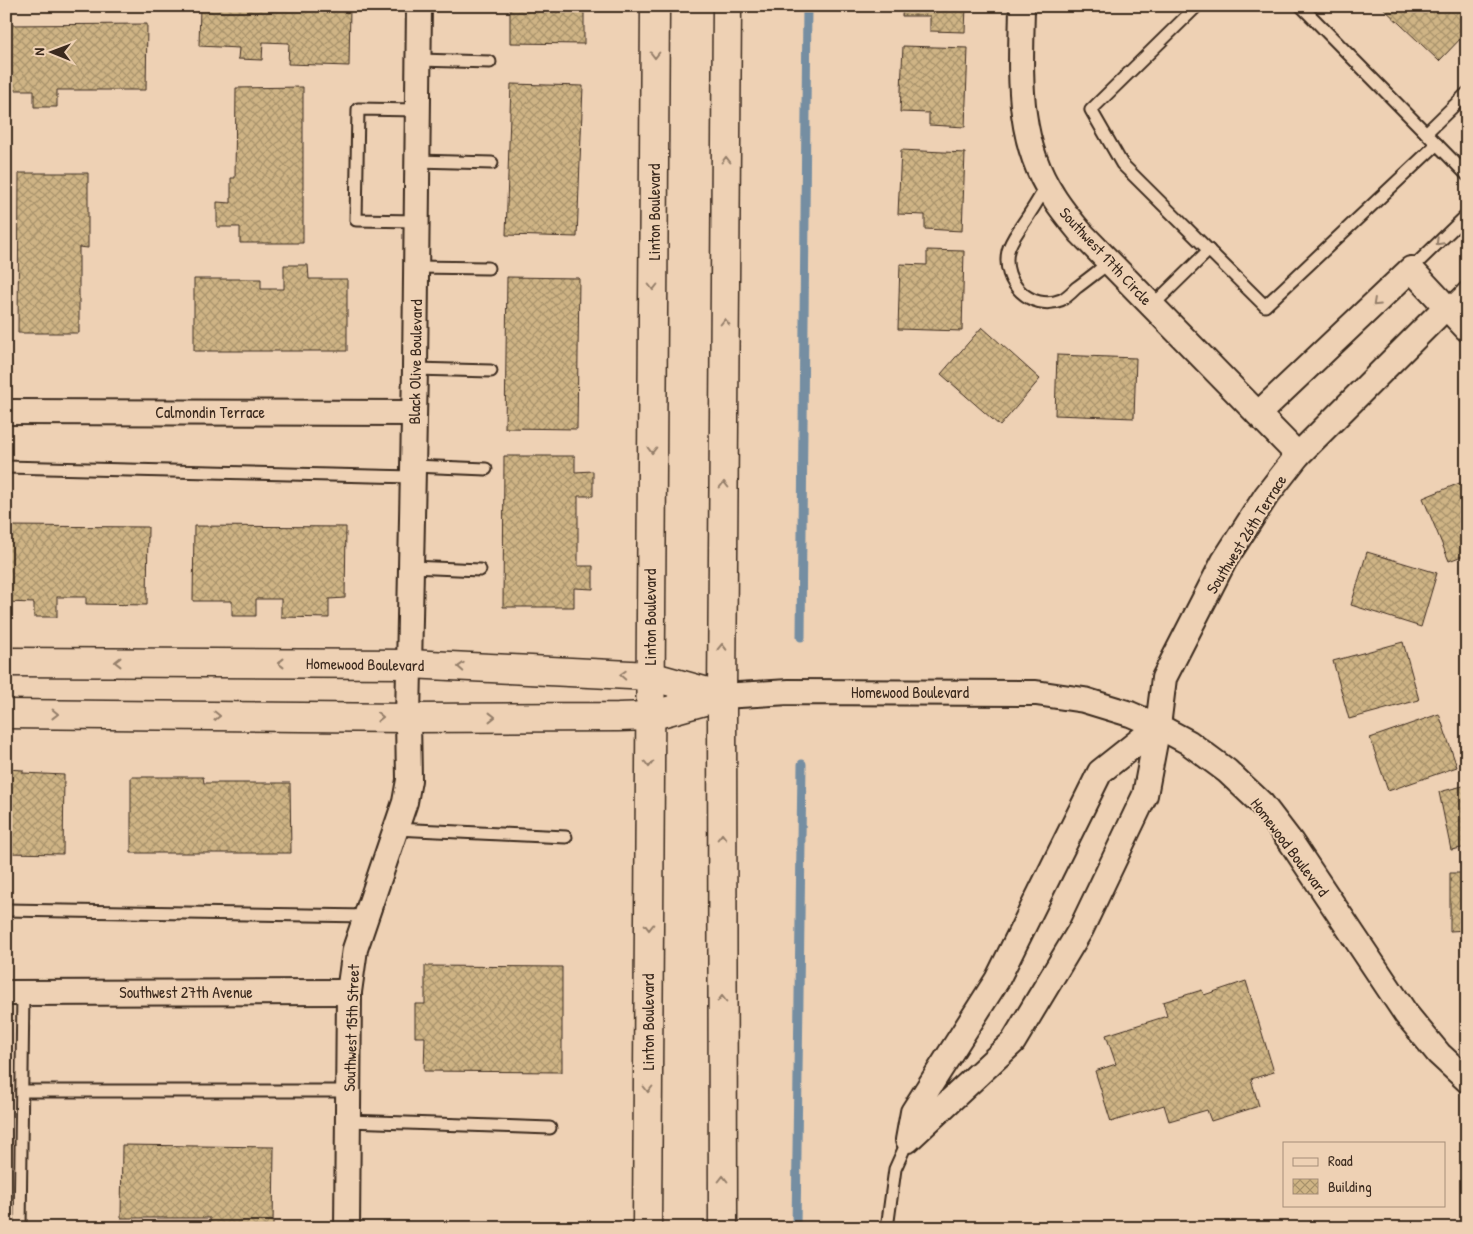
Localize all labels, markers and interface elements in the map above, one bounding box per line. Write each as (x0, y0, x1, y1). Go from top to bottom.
north arrow (28, 28, 78, 78)
text: N (29, 47, 48, 56)
one-way arrow (650, 52, 660, 59)
one-way arrow (721, 155, 731, 163)
street label: Linton Boulevard (643, 164, 665, 260)
street label: Southwest 17th Circle (1055, 202, 1158, 310)
one-way arrow (1436, 236, 1445, 245)
one-way arrow (648, 284, 658, 292)
one-way arrow (1373, 297, 1382, 306)
street label: Black Olive Boulevard (403, 299, 427, 425)
one-way arrow (720, 318, 730, 326)
street label: Calmondin Terrace (155, 401, 265, 423)
one-way arrow (647, 446, 657, 454)
street label: Southwest 26th Terrace (1201, 470, 1292, 598)
one-way arrow (719, 480, 729, 488)
street label: Linton Boulevard (639, 569, 661, 665)
one-way arrow (717, 643, 728, 651)
street label: Homewood Boulevard (306, 652, 424, 676)
one-way arrow (114, 657, 122, 667)
one-way arrow (277, 658, 284, 668)
one-way arrow (457, 661, 465, 672)
one-way arrow (619, 669, 627, 680)
street label: Homewood Boulevard (851, 681, 969, 703)
one-way arrow (52, 709, 59, 719)
one-way arrow (214, 711, 222, 721)
one-way arrow (376, 712, 384, 722)
one-way arrow (488, 712, 496, 722)
one-way arrow (644, 761, 654, 769)
street label: Homewood Boulevard (1246, 793, 1334, 901)
one-way arrow (717, 832, 727, 840)
one-way arrow (643, 923, 654, 931)
street label: Southwest 15th Street (338, 964, 364, 1092)
street label: Linton Boulevard (637, 974, 659, 1070)
street label: Southwest 27th Avenue (119, 981, 253, 1003)
one-way arrow (717, 995, 727, 1002)
one-way arrow (643, 1086, 653, 1094)
legend (1283, 1142, 1446, 1206)
text: Road (1328, 1150, 1353, 1171)
one-way arrow (718, 1175, 728, 1182)
text: Building (1328, 1176, 1372, 1197)

